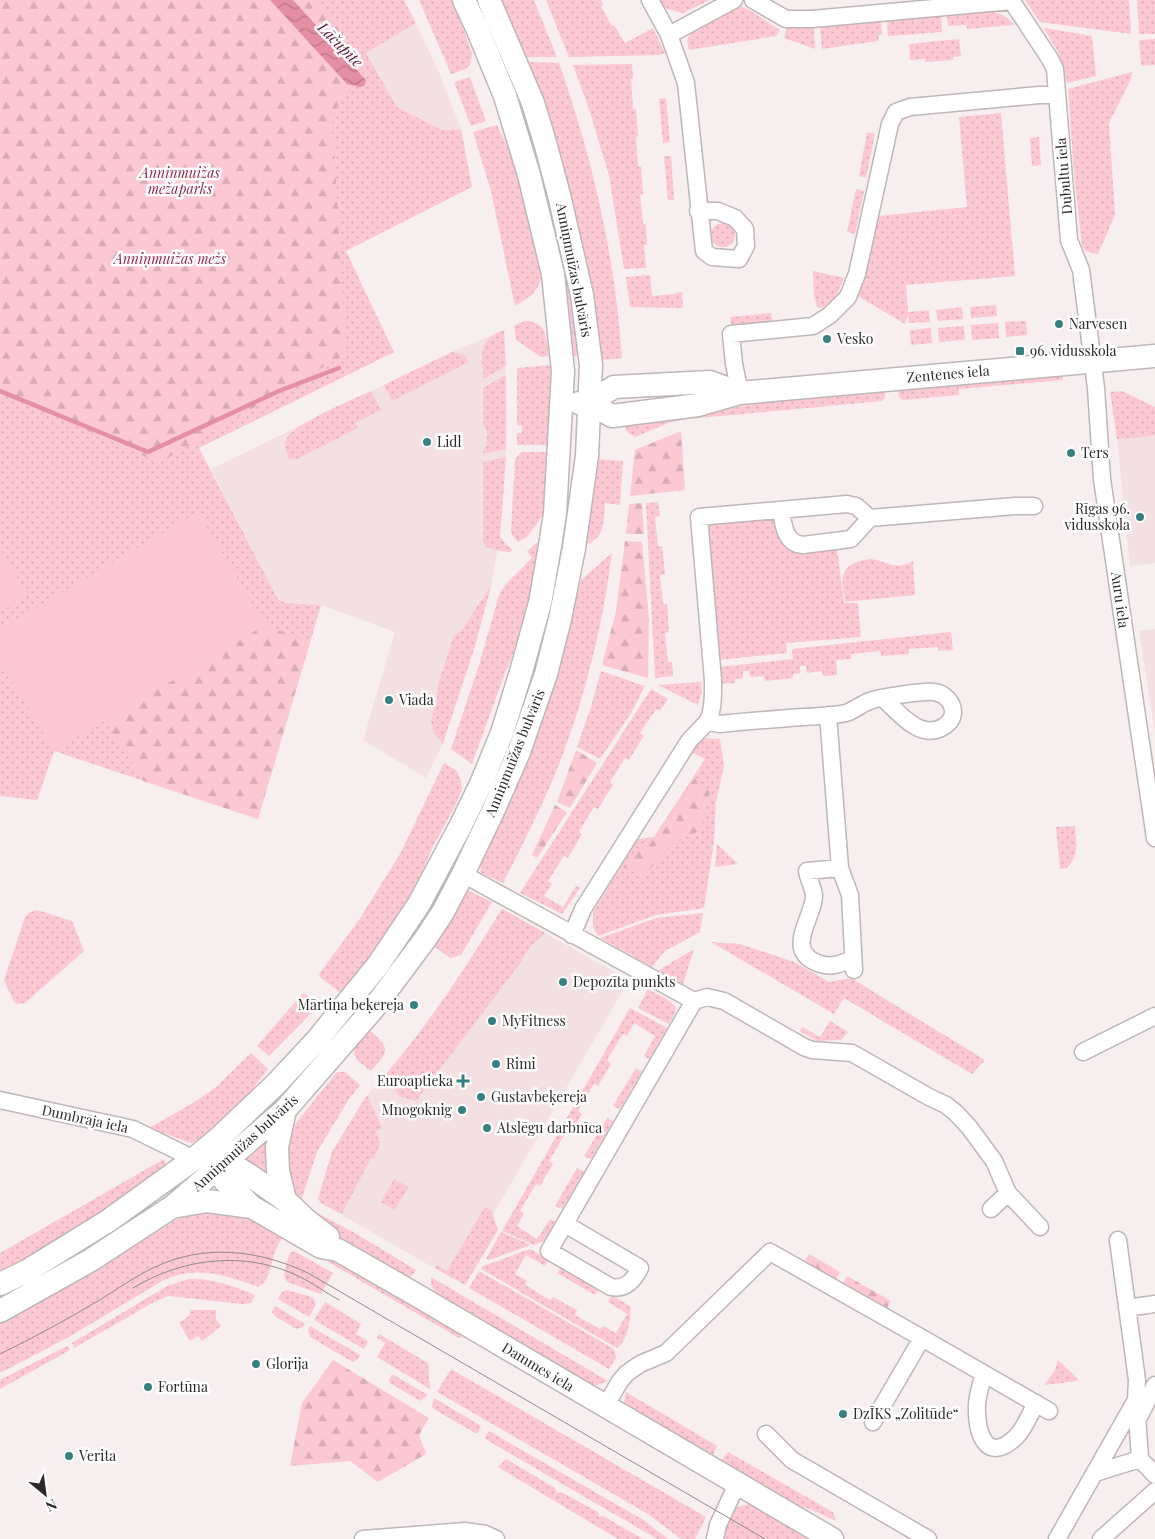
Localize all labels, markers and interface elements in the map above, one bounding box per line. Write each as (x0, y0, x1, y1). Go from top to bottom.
water label: Lāčupīte (313, 17, 368, 72)
street label: Dubultu iela (1051, 137, 1076, 215)
park label: Anniņmuižas mežaparks (138, 163, 221, 198)
street label: Anniņmuižas bulvāris (552, 200, 597, 339)
park label: Anniņmuižas mežs (112, 249, 227, 268)
place label: Narvesen (1069, 314, 1128, 333)
marker: Narvesen (1053, 318, 1065, 330)
place label: Vesko (836, 329, 874, 348)
marker: Vesko (821, 333, 833, 345)
place label: 96. vidusskola (1030, 341, 1117, 360)
marker: 96. vidusskola (1014, 345, 1026, 357)
street label: Zentenes iela (906, 360, 990, 387)
place label: Lidl (437, 432, 461, 451)
marker: Lidl (421, 436, 433, 448)
place label: Ters (1081, 443, 1109, 462)
marker: Ters (1065, 447, 1077, 459)
place label: Rīgas 96. vidusskola (1063, 499, 1130, 534)
marker: Rīgas 96. vidusskola (1134, 511, 1146, 523)
street label: Auru iela (1107, 570, 1134, 629)
street label: Anniņmuižas bulvāris (480, 686, 549, 821)
place label: Viada (398, 690, 434, 709)
marker: Viada (383, 694, 395, 706)
place label: Depozīta punkts (573, 972, 676, 991)
marker: Depozīta punkts (557, 976, 569, 988)
place label: Mārtiņa beķereja (298, 995, 404, 1014)
marker: Mārtiņa beķereja (408, 999, 420, 1011)
place label: MyFitness (502, 1011, 566, 1030)
marker: MyFitness (486, 1015, 498, 1027)
place label: Rimi (506, 1054, 536, 1073)
marker: Rimi (490, 1058, 502, 1070)
place label: Euroaptieka (377, 1071, 453, 1090)
marker: Euroaptieka (457, 1075, 469, 1087)
place label: Gustavbeķereja (491, 1087, 587, 1106)
street label: Anniņmuižas bulvāris (187, 1090, 302, 1196)
marker: Gustavbeķereja (475, 1091, 487, 1103)
street label: Dumbrāja iela (40, 1100, 130, 1137)
place label: Mnogoknig (381, 1100, 453, 1119)
marker: Mnogoknig (456, 1104, 468, 1116)
place label: Atslēgu darbnīca (496, 1118, 602, 1137)
marker: Atslēgu darbnīca (481, 1122, 493, 1134)
street label: Dammes iela (499, 1338, 578, 1396)
place label: Glorija (266, 1354, 308, 1373)
marker: Glorija (250, 1358, 262, 1370)
place label: Fortūna (158, 1377, 208, 1396)
marker: Fortūna (142, 1381, 154, 1393)
place label: DzĪKS „Zolitūde“ (853, 1404, 959, 1423)
marker: DzĪKS „Zolitūde“ (837, 1408, 849, 1420)
place label: Verita (78, 1446, 116, 1465)
marker: Verita (63, 1450, 75, 1462)
north arrow (20, 1469, 70, 1519)
text: N (43, 1495, 61, 1517)

